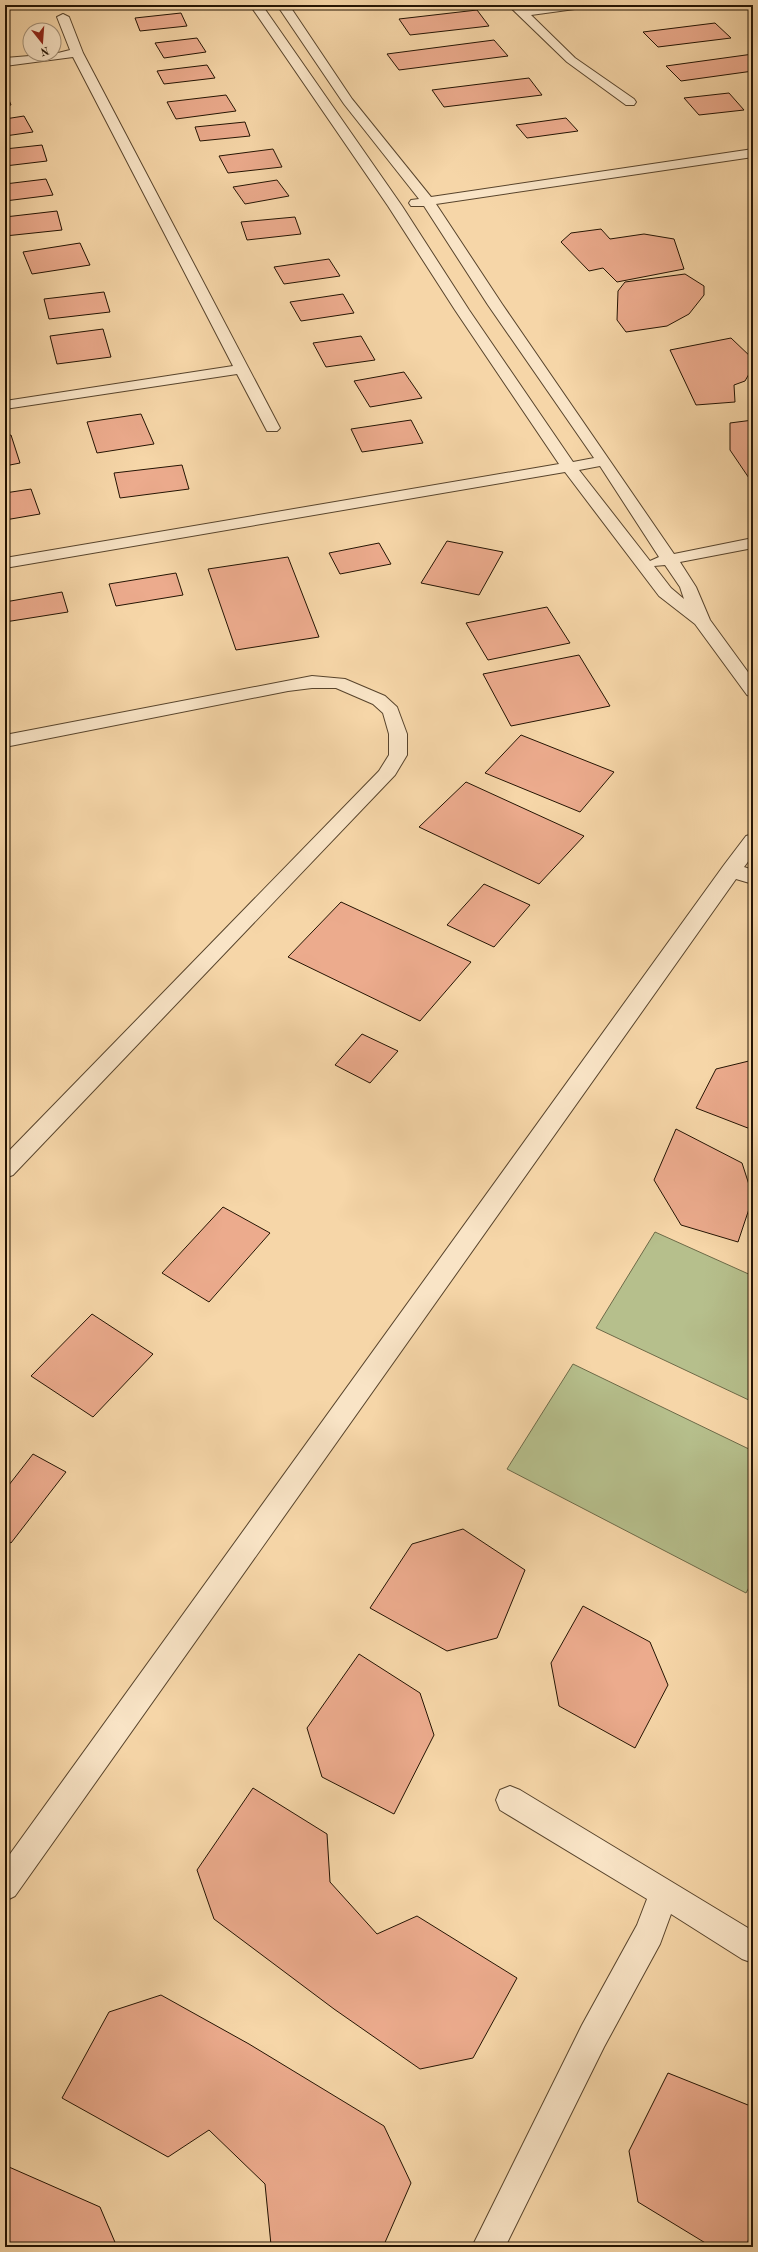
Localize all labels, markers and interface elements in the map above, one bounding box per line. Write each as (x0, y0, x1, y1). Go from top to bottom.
north arrow (22, 22, 62, 62)
text: N (38, 44, 50, 57)

